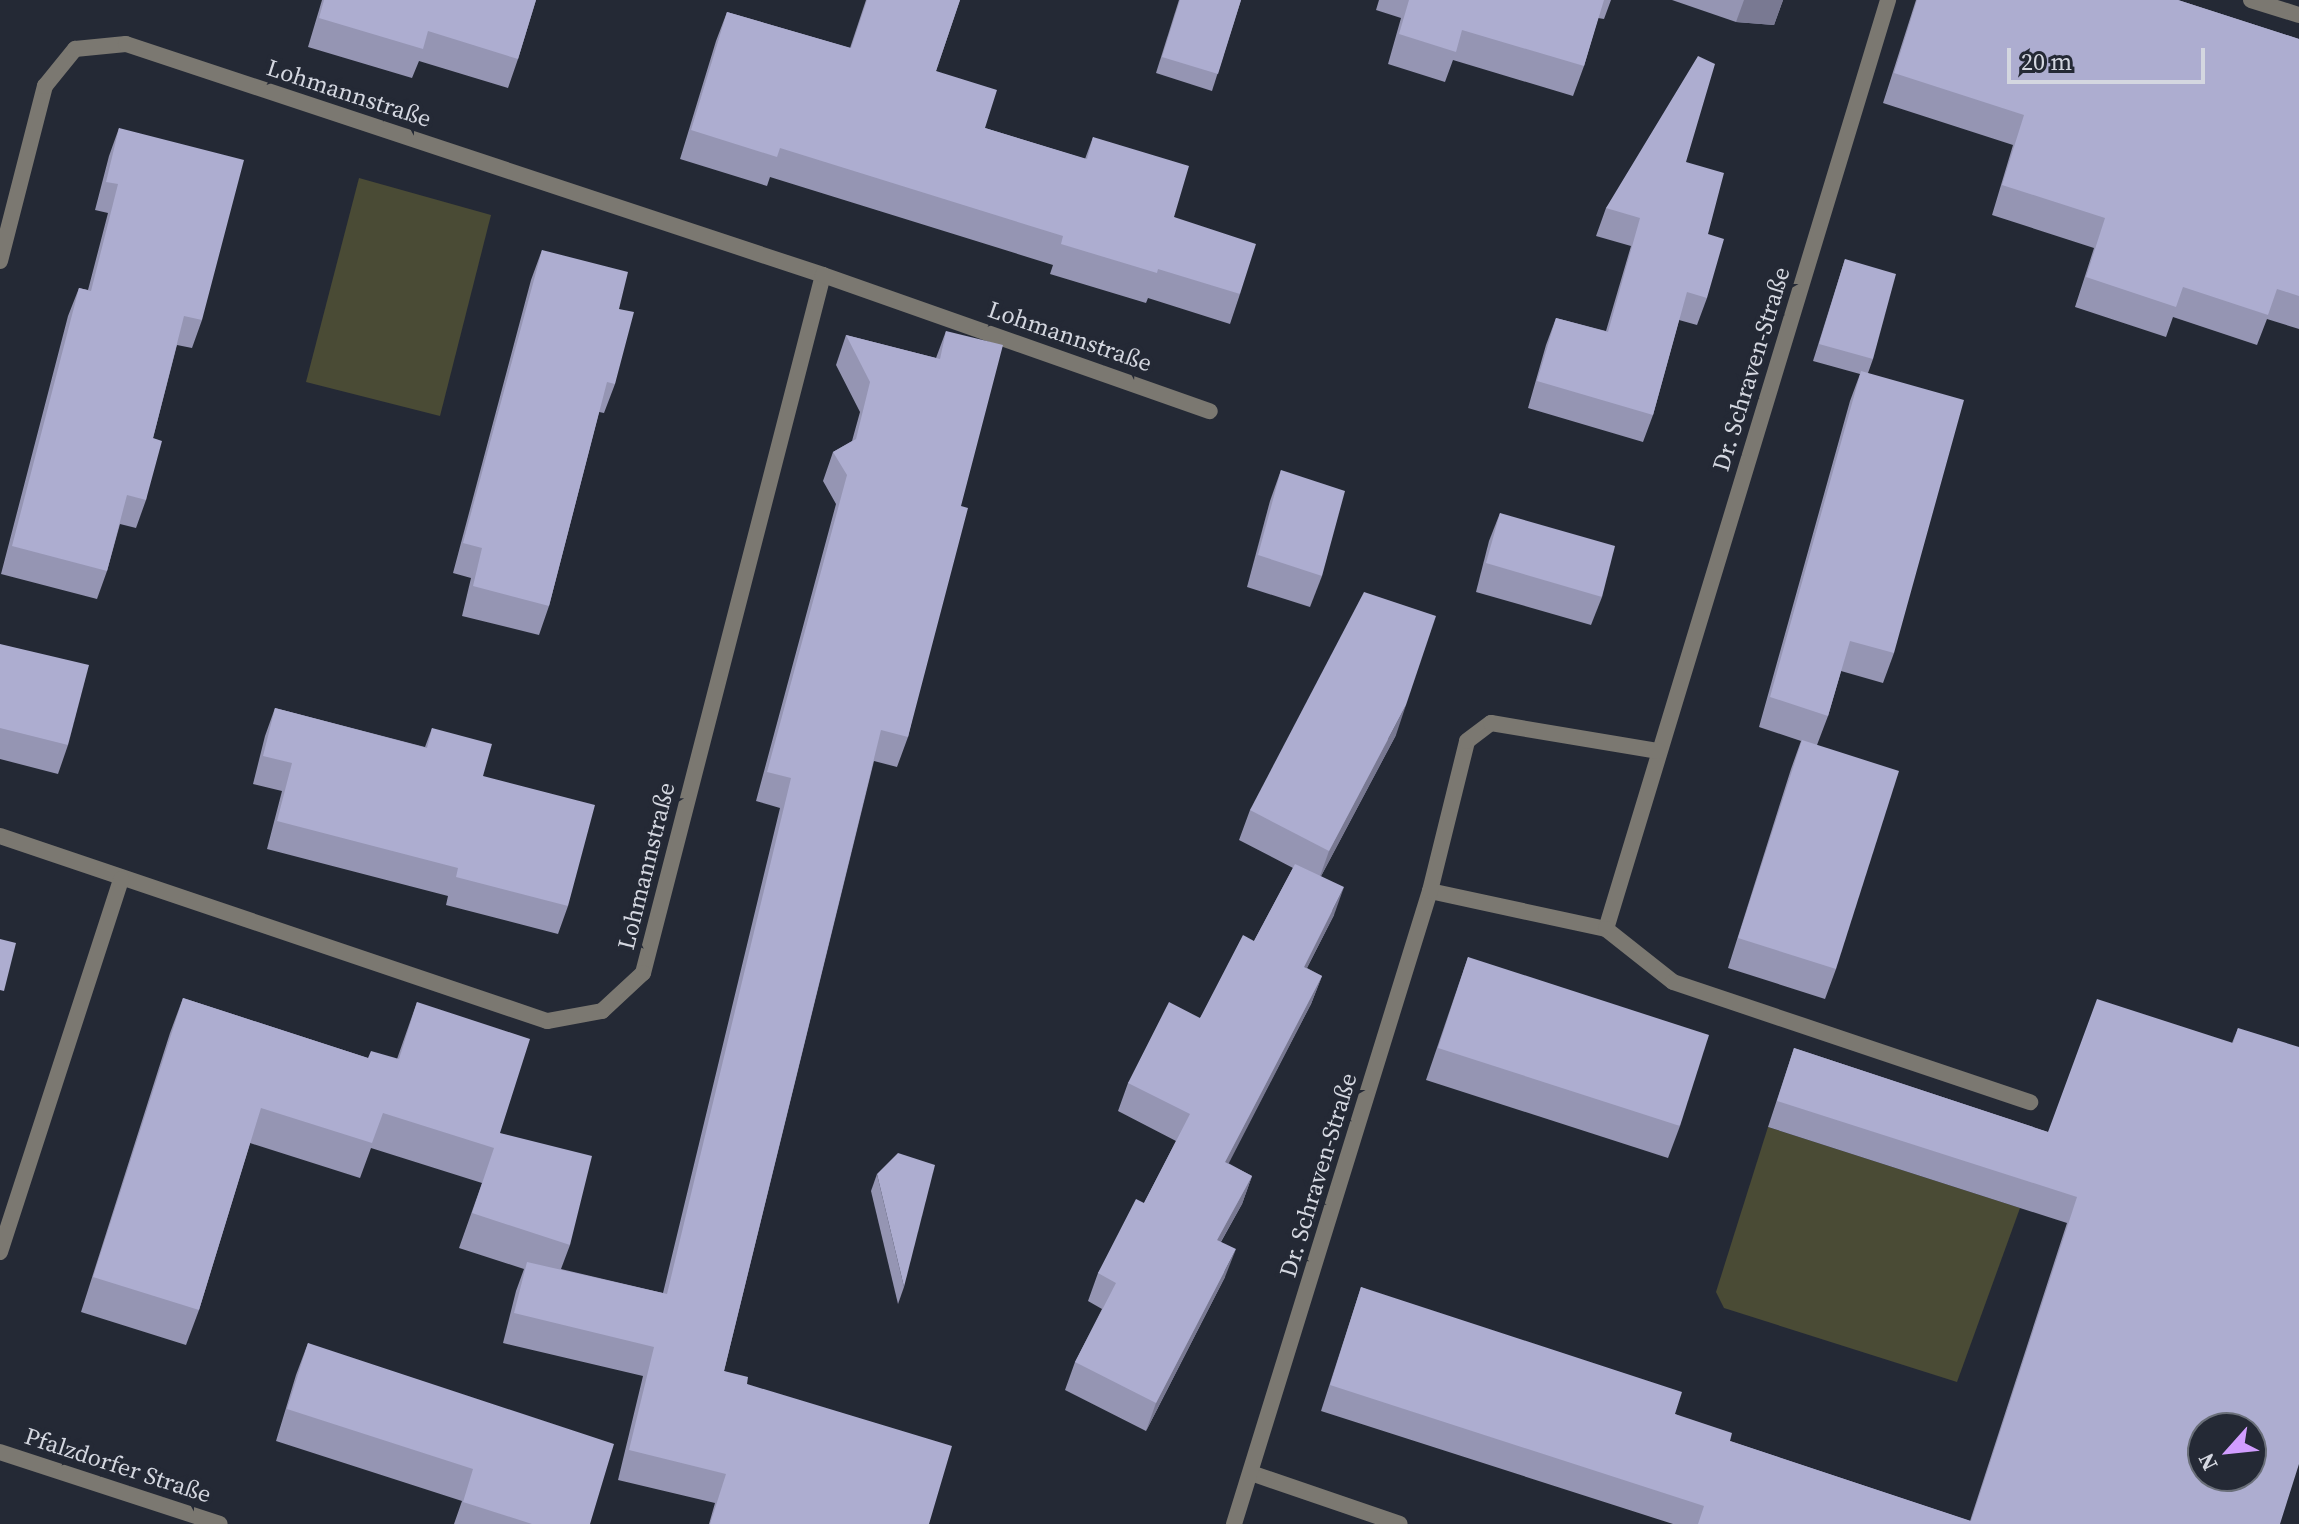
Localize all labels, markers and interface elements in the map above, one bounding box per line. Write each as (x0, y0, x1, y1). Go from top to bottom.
scale bar (2011, 32, 2209, 82)
text: 20 m (2021, 45, 2072, 78)
street label: Lohmannstraße (263, 53, 435, 133)
street label: Dr. Schraven-Straße (1706, 263, 1796, 475)
street label: Lohmannstraße (984, 295, 1156, 377)
street label: Lohmannstraße (611, 779, 681, 953)
street label: Dr. Schraven-Straße (1273, 1069, 1363, 1281)
north arrow (2187, 1412, 2267, 1492)
street label: Pfalzdorfer Straße (21, 1421, 215, 1509)
text: N (2190, 1448, 2224, 1476)

